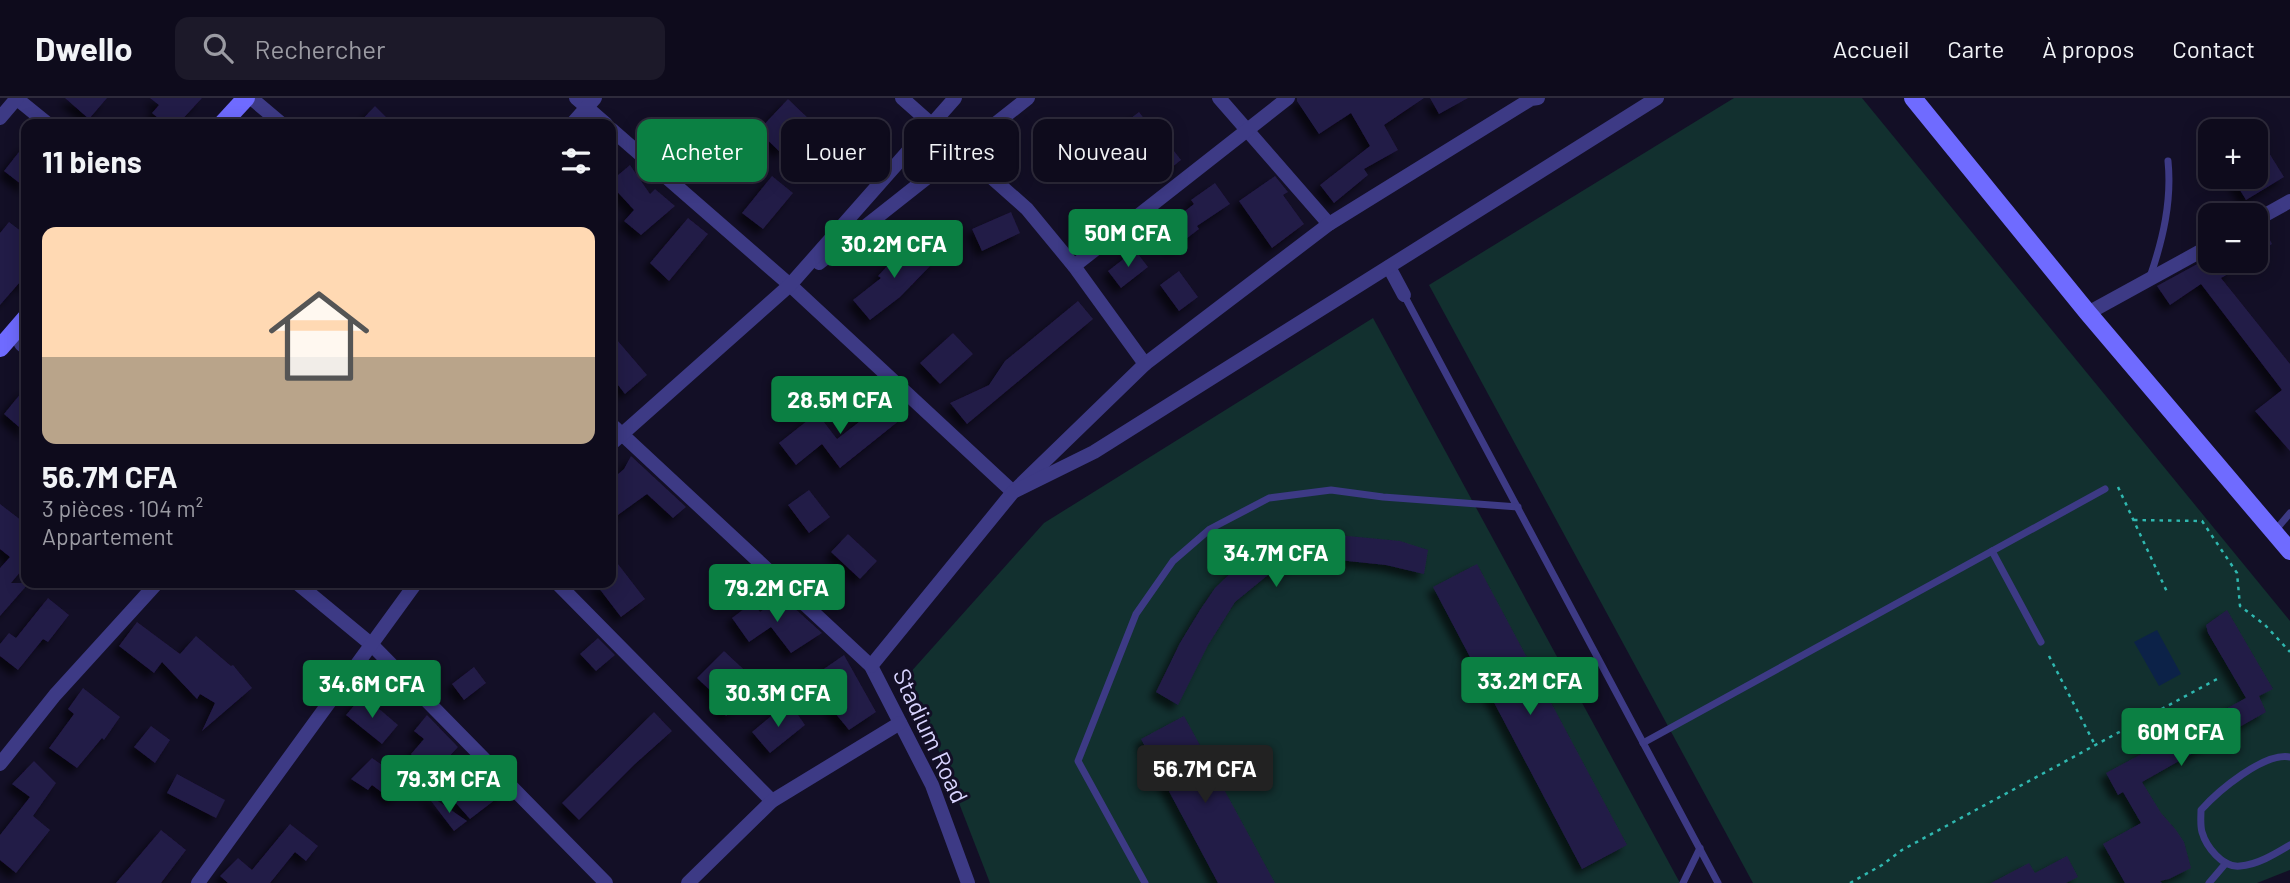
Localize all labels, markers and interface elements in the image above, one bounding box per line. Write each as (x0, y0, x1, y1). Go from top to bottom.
search box (175, 17, 665, 80)
text: Dwello (35, 28, 133, 68)
icon: search (199, 29, 237, 67)
text: Rechercher (255, 33, 385, 64)
text: Accueil (1833, 34, 1909, 63)
text: Carte (1947, 34, 2004, 63)
text: À propos (2042, 34, 2134, 63)
text: Contact (2172, 34, 2255, 63)
chip: Acheter (637, 119, 767, 182)
chip: Louer (781, 119, 890, 182)
chip: Filtres (904, 119, 1019, 182)
chip: Nouveau (1033, 119, 1172, 182)
map controls (2198, 119, 2268, 273)
button: + (2198, 119, 2268, 189)
icon: filters (557, 142, 595, 180)
text: 11 biens (42, 143, 142, 179)
button: − (2198, 203, 2268, 273)
pin: 50M CFA (1063, 209, 1193, 269)
text: 50M CFA (1084, 218, 1172, 246)
pin: 30.2M CFA (814, 220, 974, 280)
text: 30.2M CFA (841, 229, 947, 257)
icon: home (256, 273, 382, 399)
pin: 28.5M CFA (760, 376, 920, 436)
text: 28.5M CFA (787, 385, 893, 413)
text: 56.7M CFA (42, 458, 178, 494)
text: 3 pièces · 104 m² (42, 494, 203, 522)
text: Appartement (42, 522, 174, 550)
pin: 34.7M CFA (1196, 530, 1356, 589)
text: 34.7M CFA (1223, 538, 1329, 566)
pin: 79.2M CFA (697, 564, 857, 624)
text: 79.2M CFA (725, 573, 829, 601)
pin: 33.2M CFA (1450, 658, 1610, 717)
pin: 34.6M CFA (292, 660, 452, 720)
street label: Stadium Road (888, 664, 975, 807)
text: 33.2M CFA (1477, 666, 1583, 694)
text: 34.6M CFA (319, 669, 425, 697)
pin: 30.3M CFA (698, 670, 858, 729)
text: 30.3M CFA (725, 678, 831, 706)
pin: 60M CFA (2116, 708, 2246, 768)
text: 60M CFA (2137, 717, 2225, 745)
pin: 56.7M CFA (1125, 746, 1285, 805)
text: 56.7M CFA (1153, 754, 1257, 782)
pin: 79.3M CFA (369, 756, 529, 815)
text: 79.3M CFA (397, 764, 501, 792)

